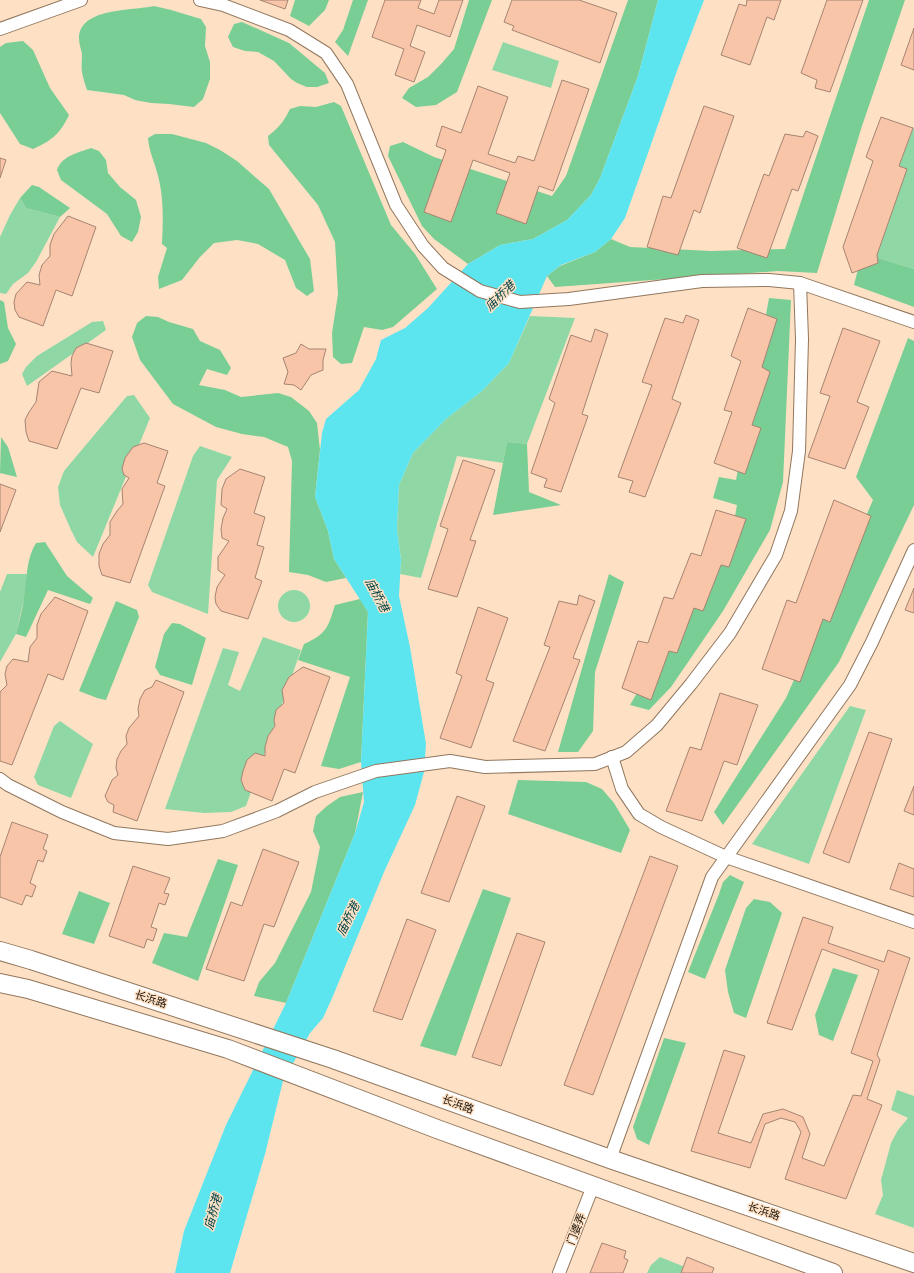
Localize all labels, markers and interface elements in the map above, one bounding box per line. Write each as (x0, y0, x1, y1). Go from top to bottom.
water label: 庙桥港 (482, 277, 519, 314)
water label: 庙桥港 (362, 576, 393, 616)
water label: 庙桥港 (334, 898, 363, 938)
street label: 长浜路 (133, 988, 169, 1011)
street label: 长浜路 (440, 1093, 476, 1116)
water label: 庙桥港 (201, 1191, 225, 1231)
street label: 长浜路 (746, 1200, 782, 1223)
street label: 门婆弄 (564, 1211, 588, 1247)

